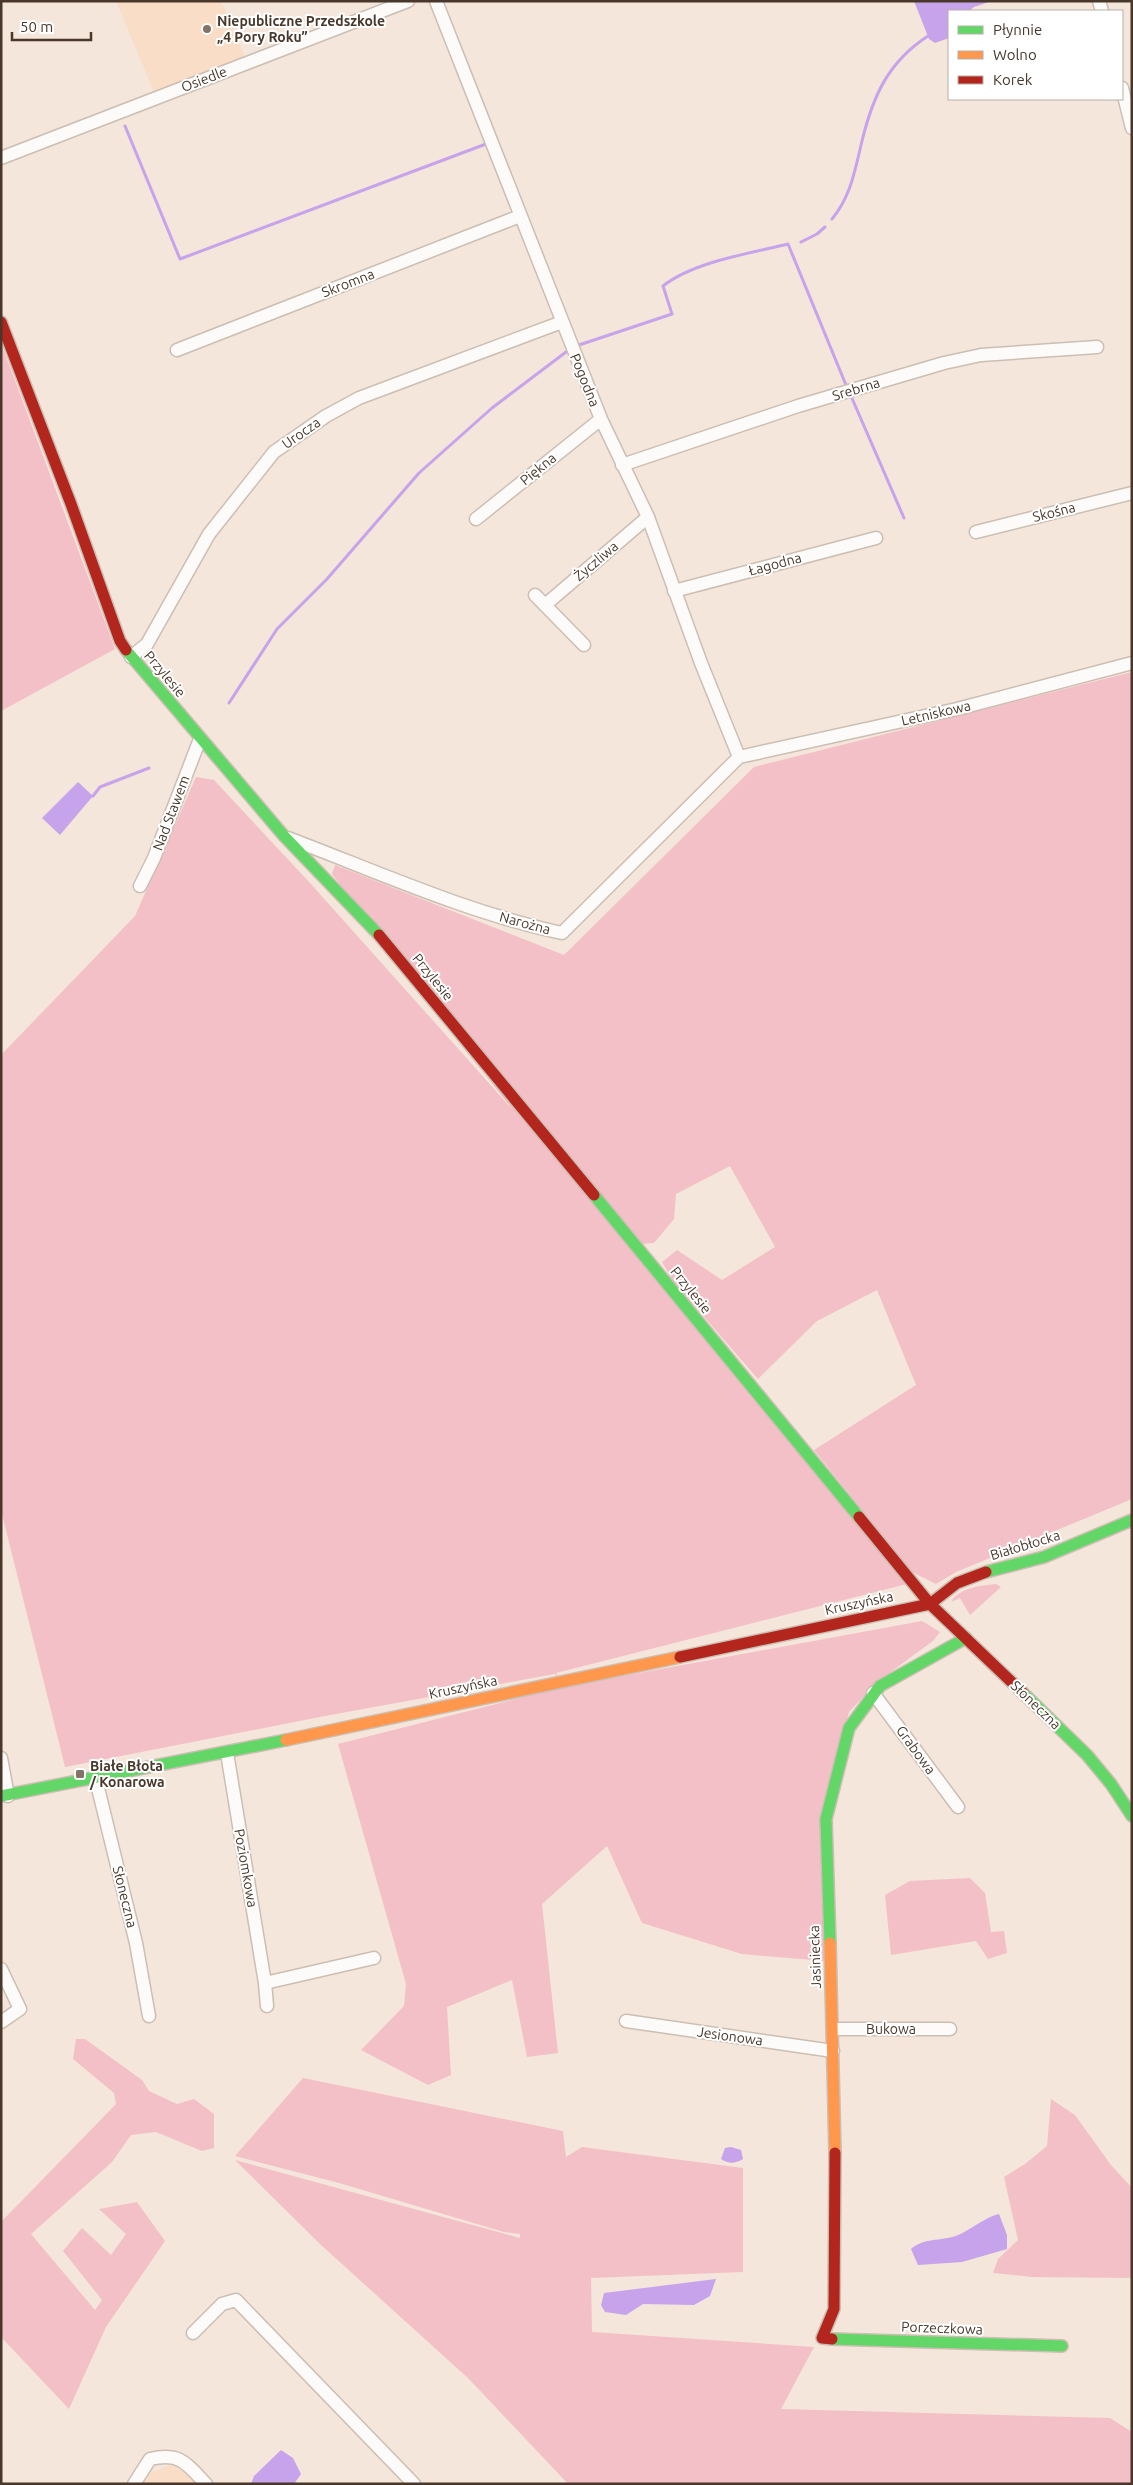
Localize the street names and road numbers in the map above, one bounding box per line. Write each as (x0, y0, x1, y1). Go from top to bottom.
street label: Osiedle (179, 63, 229, 95)
street label: Skromna (319, 266, 377, 300)
street label: Pogodna (567, 351, 603, 409)
street label: Srebrna (830, 374, 882, 404)
street label: Urocza (279, 414, 323, 452)
street label: Piękna (517, 450, 559, 488)
street label: Skośna (1031, 499, 1077, 525)
street label: Życzliwa (571, 538, 621, 584)
street label: Łagodna (747, 549, 803, 579)
street label: Przylesie (141, 648, 189, 700)
street label: Letniskowa (900, 697, 972, 729)
street label: Nad Stawem (149, 773, 193, 853)
street label: Narożna (498, 909, 552, 937)
street label: Przylesie (409, 950, 457, 1004)
street label: Przylesie (667, 1263, 715, 1317)
street label: Białobłocka (988, 1527, 1062, 1563)
street label: Kruszyńska (823, 1588, 895, 1618)
street label: Kruszyńska (427, 1672, 499, 1702)
street label: Słoneczna (1008, 1677, 1064, 1733)
street label: Grabowa (893, 1723, 939, 1777)
street label: Poziomkowa (231, 1828, 261, 1908)
street label: Słoneczna (110, 1864, 140, 1930)
street label: Jasiniecka (806, 1925, 824, 1989)
street label: Bukowa (866, 2021, 916, 2037)
street label: Jesionowa (696, 2023, 764, 2049)
street label: Porzeczkowa (901, 2319, 983, 2337)

